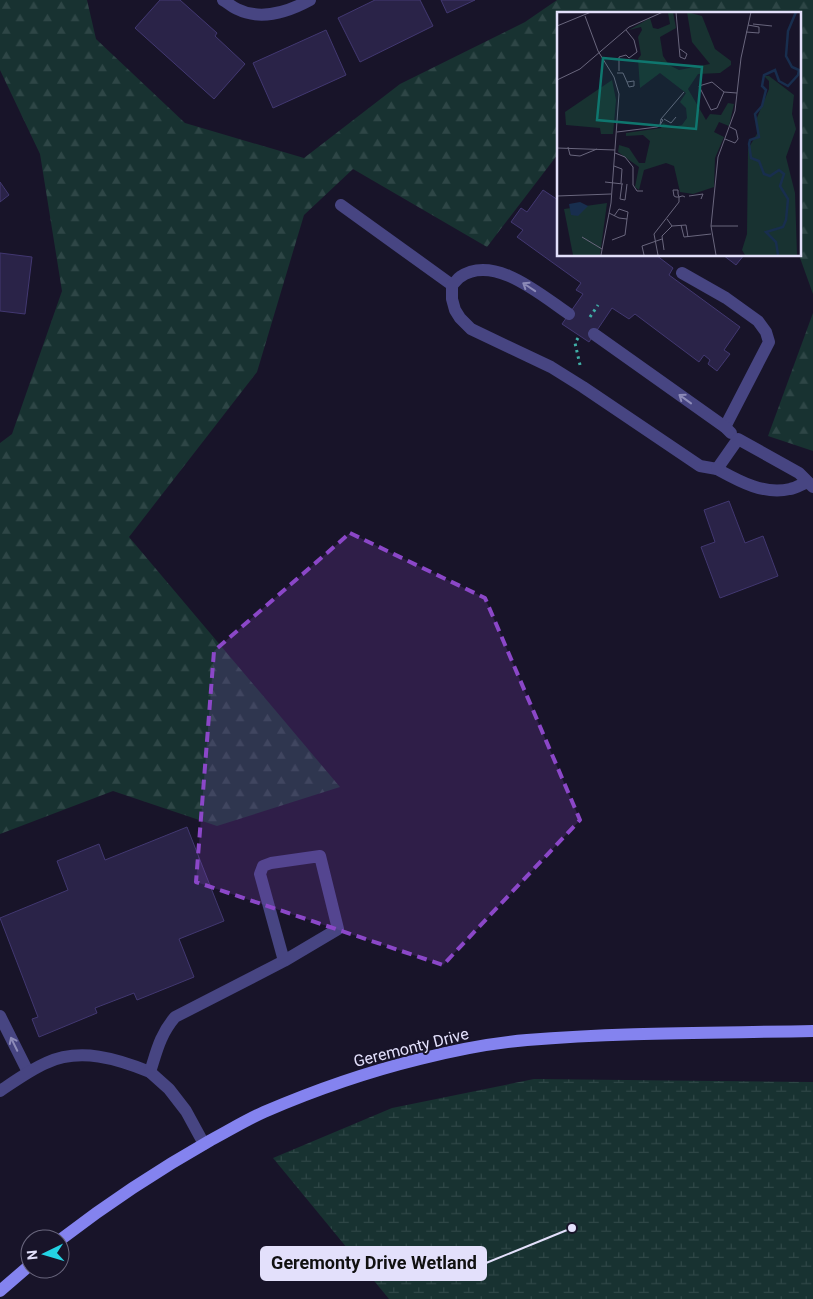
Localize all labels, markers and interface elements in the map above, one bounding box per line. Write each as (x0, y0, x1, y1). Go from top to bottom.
inset map (557, 12, 800, 256)
one-way arrow (522, 282, 536, 292)
one-way arrow (678, 394, 692, 404)
street label: Geremonty Drive (352, 1024, 471, 1071)
one-way arrow (9, 1037, 19, 1052)
north arrow (20, 1229, 70, 1279)
callout: Geremonty Drive Wetland (261, 1247, 486, 1280)
text: N (24, 1250, 40, 1261)
text: Geremonty Drive Wetland (271, 1252, 477, 1273)

